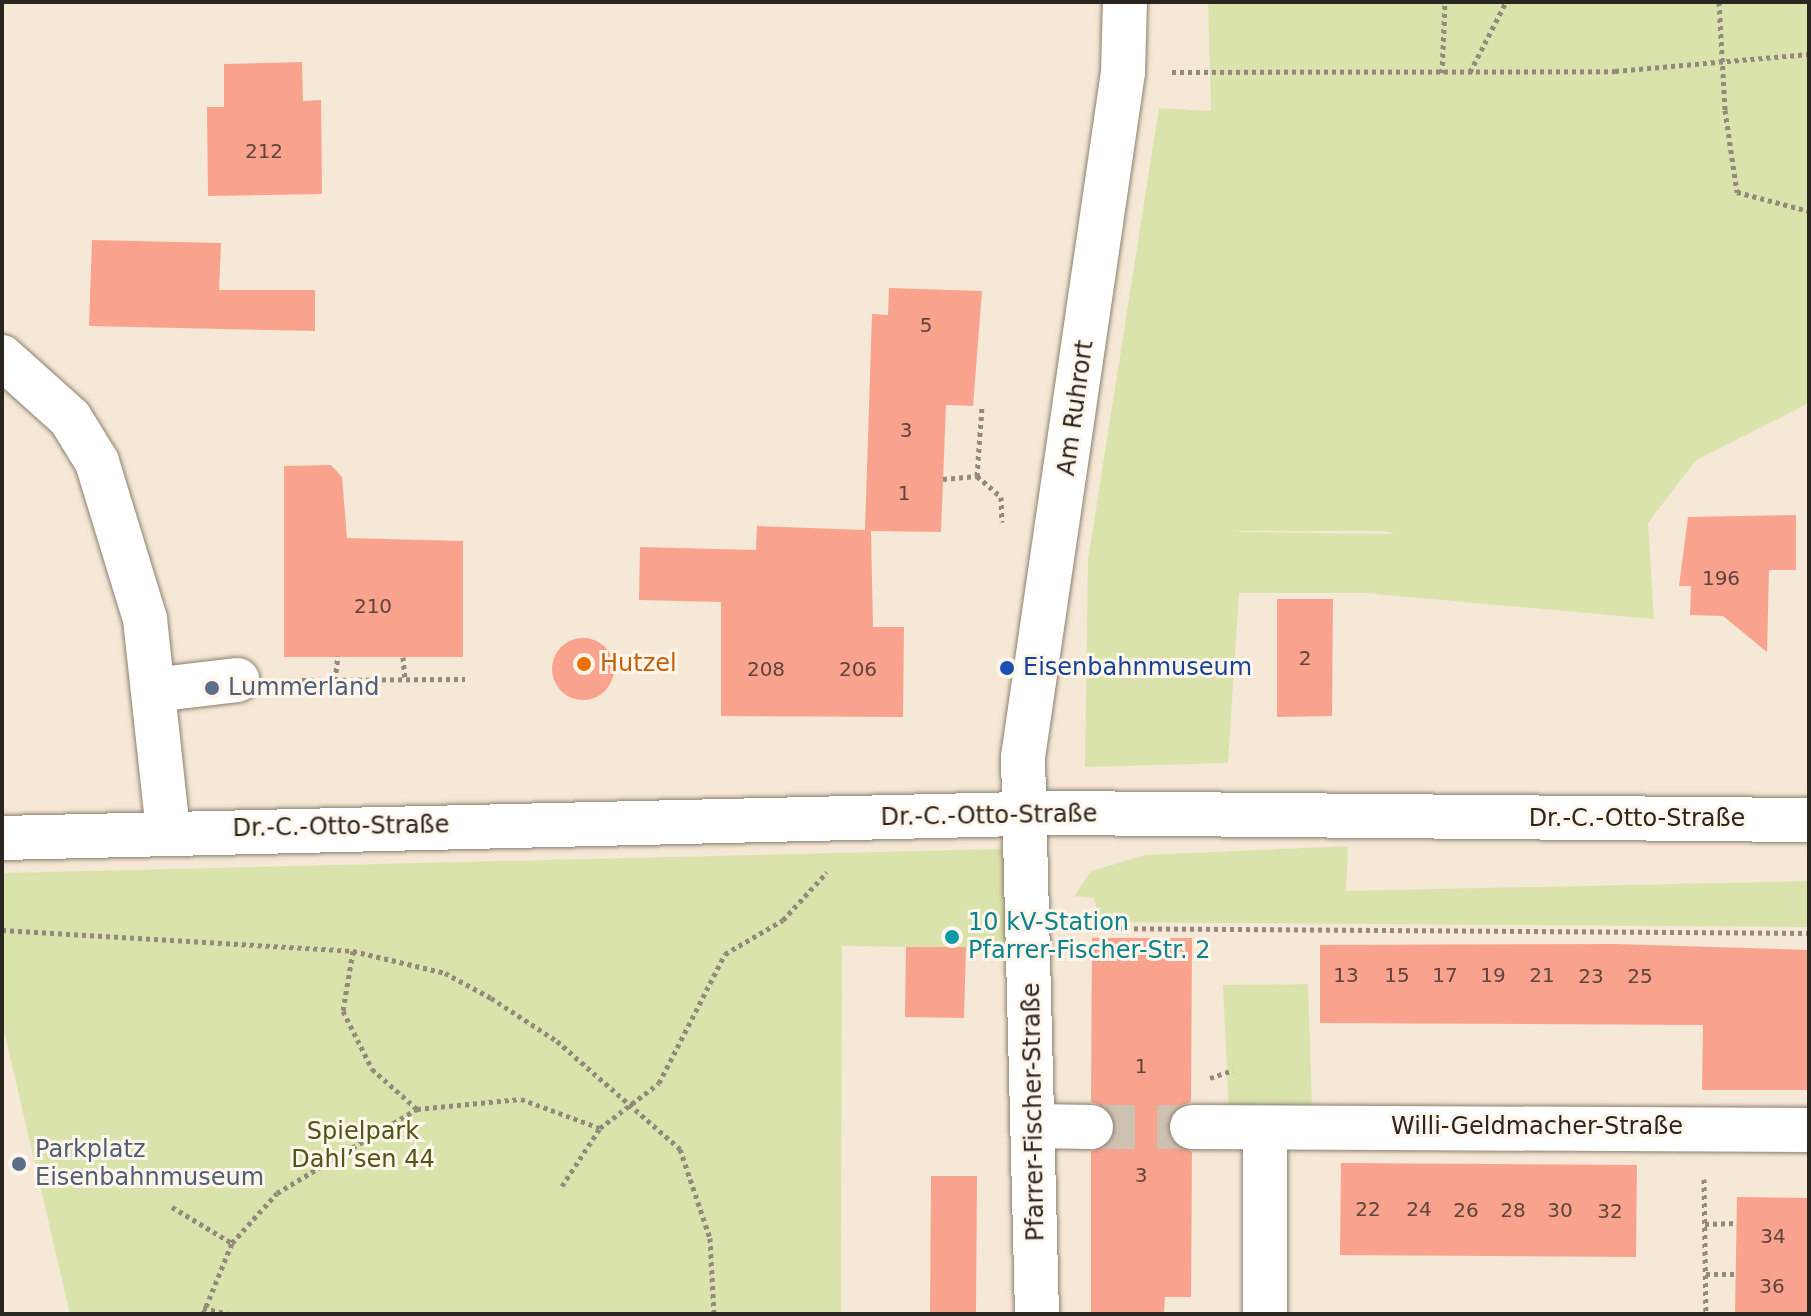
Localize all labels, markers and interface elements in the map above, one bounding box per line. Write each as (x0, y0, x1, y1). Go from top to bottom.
house number: 212 (245, 139, 283, 163)
house number: 5 (920, 313, 932, 337)
street label: Am Ruhrort (1052, 338, 1100, 478)
house number: 3 (900, 418, 912, 442)
house number: 1 (898, 481, 910, 505)
house number: 196 (1702, 566, 1740, 590)
house number: 210 (354, 594, 392, 618)
house number: 2 (1299, 646, 1311, 670)
place label: Hutzel (600, 650, 677, 678)
place label: Eisenbahnmuseum (1023, 654, 1252, 682)
marker: Hutzel (575, 655, 593, 673)
house number: 208 (747, 657, 785, 681)
house number: 206 (839, 657, 877, 681)
marker: Eisenbahnmuseum (998, 659, 1016, 677)
place label: Lummerland (228, 674, 379, 702)
marker: Lummerland (203, 679, 221, 697)
street label: Dr.-C.-Otto-Straße (880, 800, 1098, 832)
street label: Dr.-C.-Otto-Straße (1529, 805, 1745, 833)
street label: Dr.-C.-Otto-Straße (232, 811, 450, 843)
place label: 10 kV-Station Pfarrer-Fischer-Str. 2 (968, 909, 1210, 965)
marker: 10 kV-Station Pfarrer-Fischer-Str. 2 (943, 928, 961, 946)
house number: 13 (1333, 963, 1359, 987)
house number: 15 (1384, 963, 1410, 987)
house number: 17 (1432, 963, 1458, 987)
house number: 19 (1480, 963, 1506, 987)
house number: 21 (1529, 963, 1555, 987)
house number: 23 (1578, 964, 1604, 988)
house number: 25 (1627, 964, 1653, 988)
street label: Pfarrer-Fischer-Straße (1017, 982, 1051, 1242)
house number: 1 (1135, 1054, 1147, 1078)
street label: Willi-Geldmacher-Straße (1391, 1113, 1683, 1141)
park label: Spielpark Dahl’sen 44 (291, 1118, 435, 1174)
place label: Parkplatz Eisenbahnmuseum (35, 1136, 264, 1192)
marker: Parkplatz Eisenbahnmuseum (10, 1155, 28, 1173)
house number: 3 (1135, 1163, 1147, 1187)
house number: 22 (1355, 1197, 1381, 1221)
house number: 24 (1406, 1197, 1432, 1221)
house number: 26 (1453, 1198, 1479, 1222)
house number: 28 (1500, 1198, 1526, 1222)
house number: 30 (1547, 1198, 1573, 1222)
house number: 32 (1597, 1199, 1623, 1223)
house number: 34 (1760, 1224, 1786, 1248)
house number: 36 (1759, 1274, 1785, 1298)

